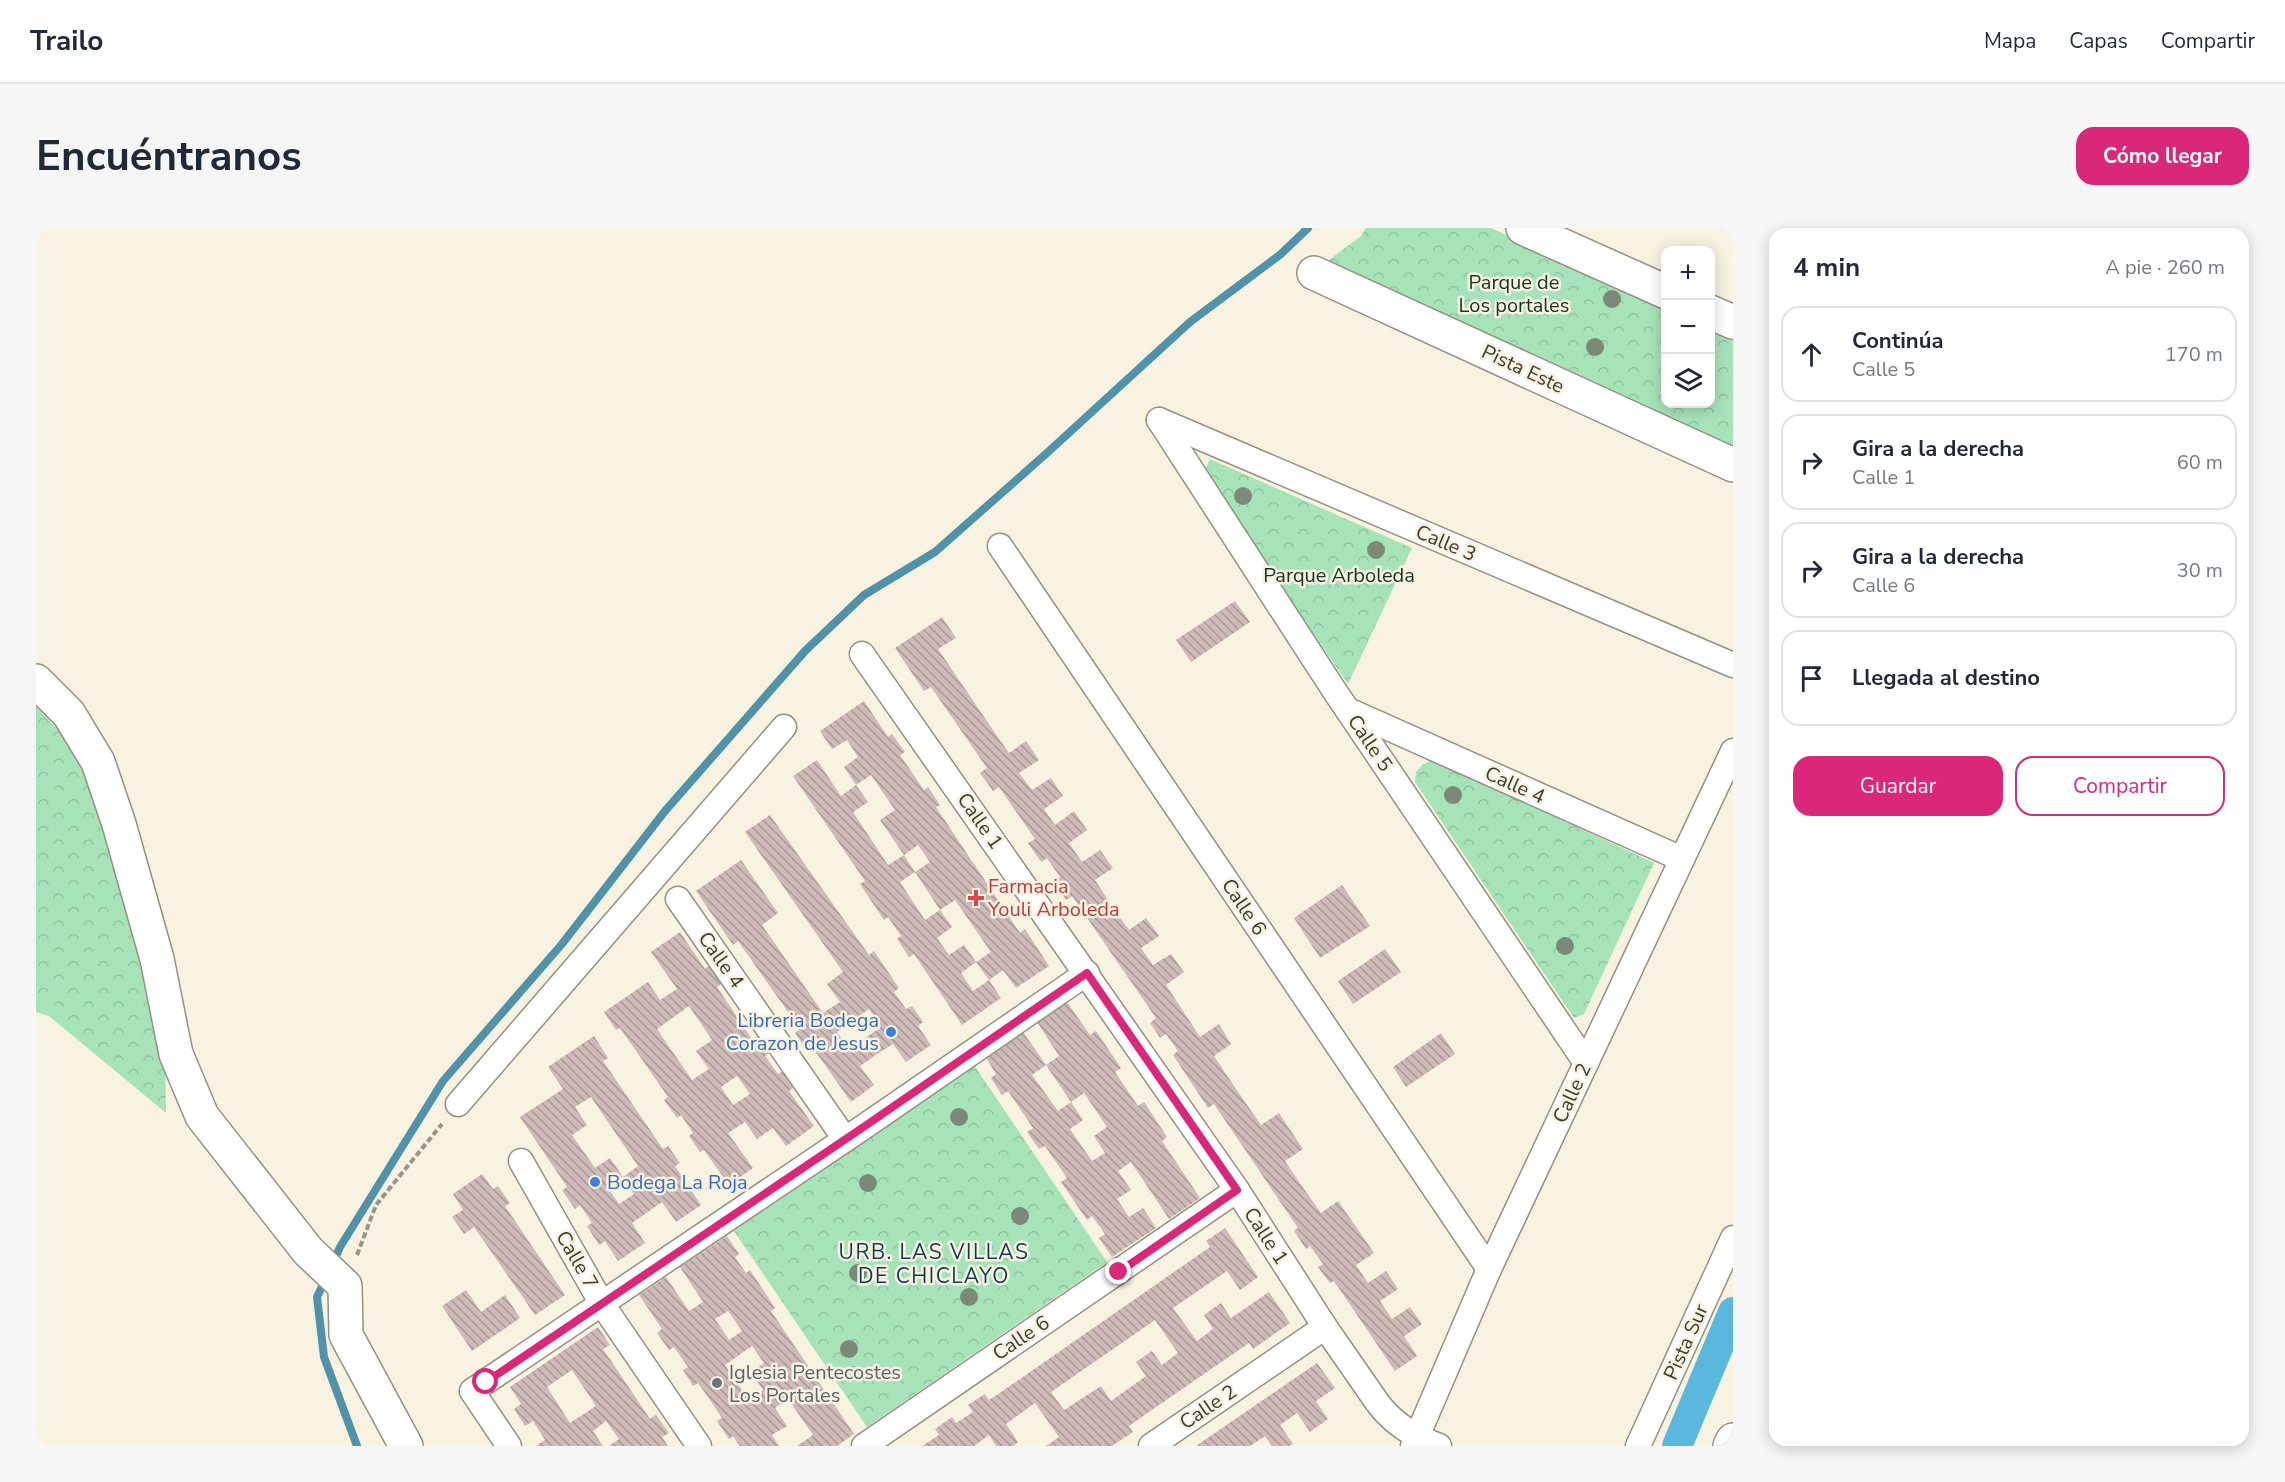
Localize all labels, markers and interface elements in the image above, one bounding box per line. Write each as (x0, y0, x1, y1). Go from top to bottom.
text: Trailo (30, 22, 103, 60)
text: Mapa (1984, 27, 2036, 55)
text: Capas (2069, 27, 2128, 55)
text: Compartir (2161, 27, 2255, 55)
button: Cómo llegar (2076, 127, 2249, 185)
text: Encuéntranos (36, 128, 302, 185)
map controls (1661, 246, 1715, 408)
button: + (1661, 246, 1715, 300)
text: 4 min (1793, 250, 1860, 285)
text: A pie · 260 m (2105, 254, 2225, 281)
park label: Parque de Los portales (1459, 269, 1569, 319)
button: − (1661, 300, 1715, 354)
text: Continúa (1852, 326, 1943, 356)
street label: Pista Este (1477, 338, 1569, 400)
icon: ahead (1795, 338, 1828, 371)
text: 170 m (2165, 341, 2223, 368)
button: layers (1661, 354, 1715, 408)
text: Calle 5 (1852, 356, 1915, 383)
text: Gira a la derecha (1852, 434, 2024, 464)
icon: right (1795, 446, 1828, 479)
text: 60 m (2177, 449, 2223, 476)
text: Calle 1 (1852, 464, 1915, 491)
street label: Calle 3 (1412, 518, 1480, 568)
text: Gira a la derecha (1852, 542, 2024, 572)
icon: right (1795, 554, 1828, 587)
text: 30 m (2177, 557, 2223, 584)
park label: Parque Arboleda (1263, 562, 1415, 589)
text: Calle 6 (1852, 572, 1915, 599)
icon: arrive (1795, 662, 1828, 695)
text: Llegada al destino (1852, 663, 2040, 693)
street label: Calle 5 (1341, 709, 1399, 777)
button: Guardar (1793, 756, 2003, 816)
button: Compartir (2015, 756, 2225, 816)
street label: Calle 4 (1481, 760, 1549, 810)
street label: Calle 1 (951, 787, 1009, 855)
place label: Farmacia Youli Arboleda (987, 873, 1120, 923)
street label: Calle 6 (1215, 873, 1273, 941)
marker: Farmacia Youli Arboleda (969, 891, 983, 905)
street label: Calle 4 (692, 926, 750, 994)
place label: Libreria Bodega Corazon de Jesus (726, 1007, 879, 1057)
marker: Libreria Bodega Corazon de Jesus (884, 1025, 898, 1039)
street label: Calle 2 (1546, 1059, 1598, 1127)
place label: Bodega La Roja (607, 1169, 748, 1196)
marker: Bodega La Roja (588, 1175, 602, 1189)
street label: Calle 1 (1237, 1202, 1295, 1270)
street label: Calle 7 (549, 1226, 605, 1294)
district label: URB. LAS VILLAS DE CHICLAYO (839, 1238, 1029, 1290)
route end (1105, 1258, 1131, 1284)
street label: Pista Sur (1657, 1300, 1715, 1384)
street label: Calle 6 (987, 1309, 1055, 1367)
place label: Iglesia Pentecostes Los Portales (729, 1359, 901, 1409)
route start (472, 1368, 498, 1394)
marker: Iglesia Pentecostes Los Portales (710, 1376, 724, 1390)
street label: Calle 2 (1174, 1378, 1242, 1436)

